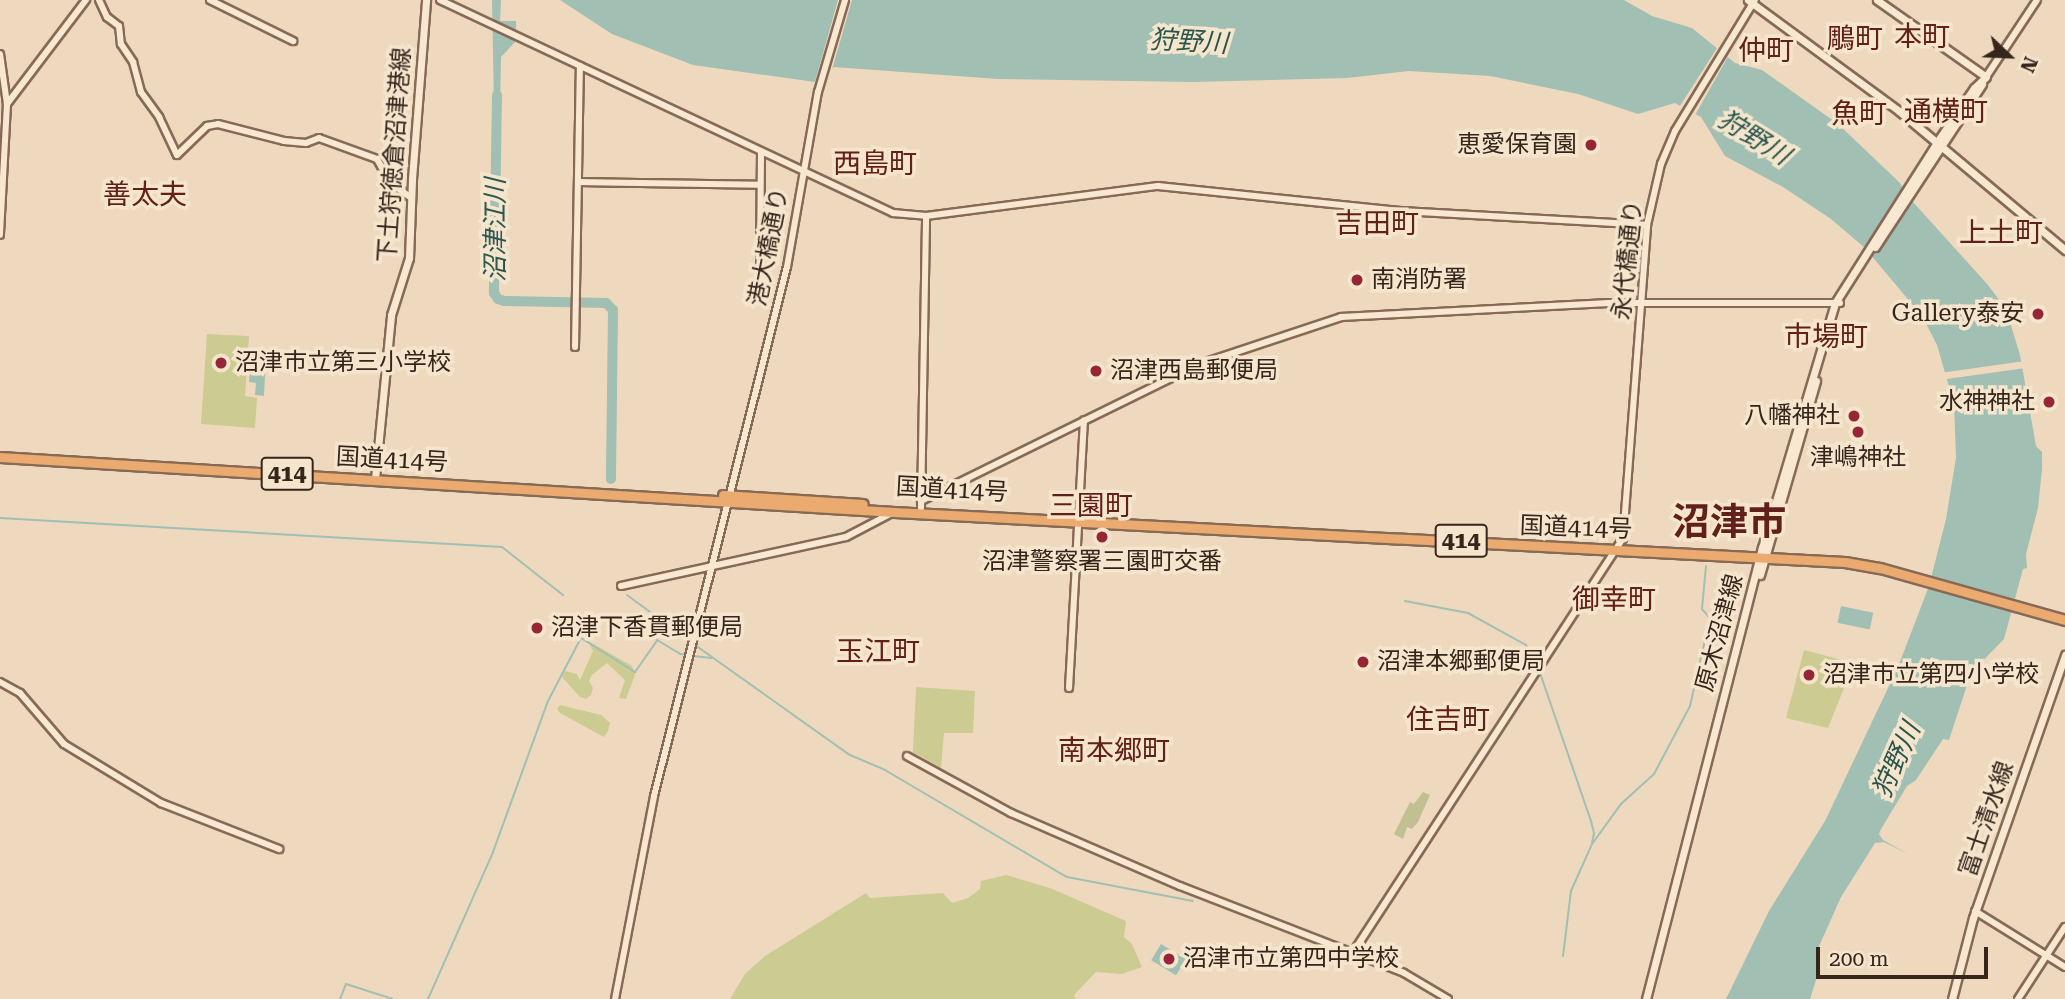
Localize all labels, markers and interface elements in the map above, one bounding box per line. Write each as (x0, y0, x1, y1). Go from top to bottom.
district label: 本町 (1894, 20, 1950, 54)
north arrow (1974, 21, 2044, 91)
district label: 鵰町 (1827, 22, 1883, 56)
water label: 狩野川 (1149, 24, 1229, 60)
district label: 仲町 (1738, 34, 1794, 68)
street label: 下土狩徳倉沼津港線 (373, 46, 417, 264)
text: N (2015, 53, 2042, 76)
district label: 通横町 (1904, 95, 1988, 129)
district label: 魚町 (1831, 97, 1887, 131)
water label: 狩野川 (1713, 104, 1795, 172)
place label: 恵愛保育園 (1457, 131, 1577, 159)
marker: 恵愛保育園 (1583, 137, 1599, 153)
district label: 西島町 (833, 147, 917, 181)
district label: 善太夫 (103, 178, 187, 212)
water label: 沼津江川 (480, 178, 512, 282)
street label: 港大橋通り (743, 185, 795, 309)
street label: 永代橋通り (1607, 199, 1649, 321)
district label: 吉田町 (1335, 207, 1419, 241)
district label: 上土町 (1959, 216, 2043, 250)
place label: 南消防署 (1371, 266, 1467, 294)
marker: 南消防署 (1349, 272, 1365, 288)
place label: Gallery泰安 (1891, 300, 2024, 328)
marker: Gallery泰安 (2030, 306, 2046, 322)
district label: 市場町 (1784, 320, 1868, 354)
place label: 沼津市立第三小学校 (235, 349, 451, 377)
marker: 沼津市立第三小学校 (213, 355, 229, 371)
place label: 沼津西島郵便局 (1110, 357, 1278, 385)
marker: 沼津西島郵便局 (1088, 363, 1104, 379)
place label: 水神神社 (1939, 388, 2035, 416)
marker: 水神神社 (2041, 394, 2057, 410)
place label: 八幡神社 (1744, 402, 1840, 430)
marker: 八幡神社 (1846, 408, 1862, 424)
marker: 津嶋神社 (1850, 424, 1866, 440)
street label: 国道414号 (335, 443, 449, 477)
place label: 津嶋神社 (1810, 444, 1906, 472)
road number: 414 (259, 454, 315, 494)
street label: 国道414号 (895, 473, 1009, 507)
district label: 三園町 (1049, 489, 1133, 523)
district label: 沼津市 (1672, 500, 1786, 546)
street label: 国道414号 (1519, 512, 1633, 544)
road number: 414 (1433, 522, 1489, 561)
marker: 沼津警察署三園町交番 (1094, 529, 1110, 545)
place label: 沼津警察署三園町交番 (982, 548, 1222, 576)
street label: 原木沼津線 (1691, 571, 1749, 695)
district label: 御幸町 (1572, 583, 1656, 617)
place label: 沼津下香貫郵便局 (551, 614, 743, 642)
marker: 沼津下香貫郵便局 (529, 620, 545, 636)
district label: 玉江町 (836, 635, 920, 669)
place label: 沼津本郷郵便局 (1377, 648, 1545, 676)
marker: 沼津本郷郵便局 (1355, 654, 1371, 670)
place label: 沼津市立第四小学校 (1823, 661, 2039, 689)
marker: 沼津市立第四小学校 (1801, 667, 1817, 683)
district label: 住吉町 (1406, 703, 1490, 737)
water label: 狩野川 (1867, 718, 1927, 802)
district label: 南本郷町 (1058, 734, 1170, 768)
street label: 富士清水線 (1954, 758, 2020, 880)
scale bar (1820, 932, 1992, 976)
place label: 沼津市立第四中学校 (1183, 945, 1399, 973)
text: 200 m (1829, 947, 1889, 971)
marker: 沼津市立第四中学校 (1161, 951, 1177, 967)

